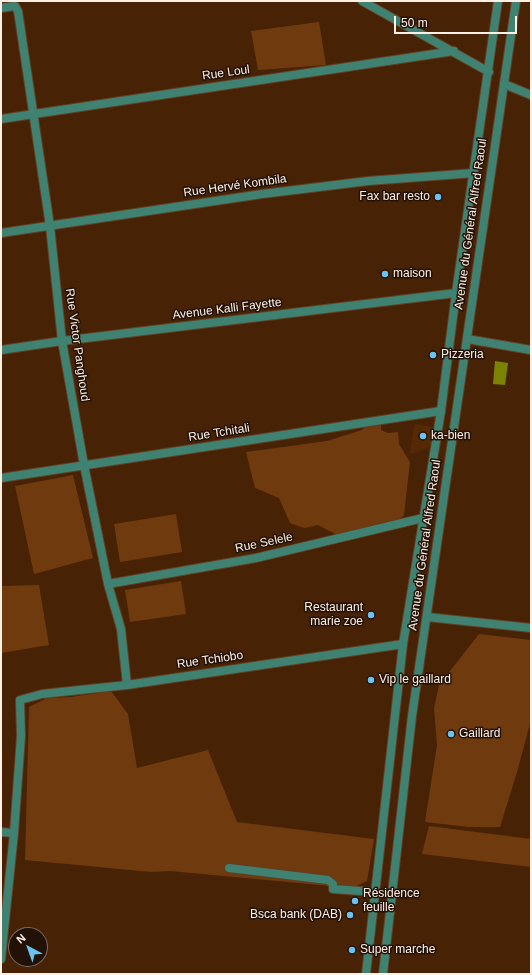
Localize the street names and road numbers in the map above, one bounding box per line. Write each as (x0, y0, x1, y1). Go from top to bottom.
street label: Rue Loul (201, 63, 251, 83)
street label: Avenue du Général Alfred Raoul (452, 138, 490, 310)
street label: Rue Hervé Kombila (182, 172, 288, 200)
street label: Rue Victor Panghoud (62, 288, 92, 402)
street label: Avenue Kalli Fayette (172, 295, 282, 323)
street label: Rue Tchitali (187, 421, 251, 445)
street label: Avenue du Général Alfred Raoul (406, 459, 444, 631)
street label: Rue Selele (234, 530, 294, 556)
street label: Rue Tchiobo (176, 648, 244, 672)

